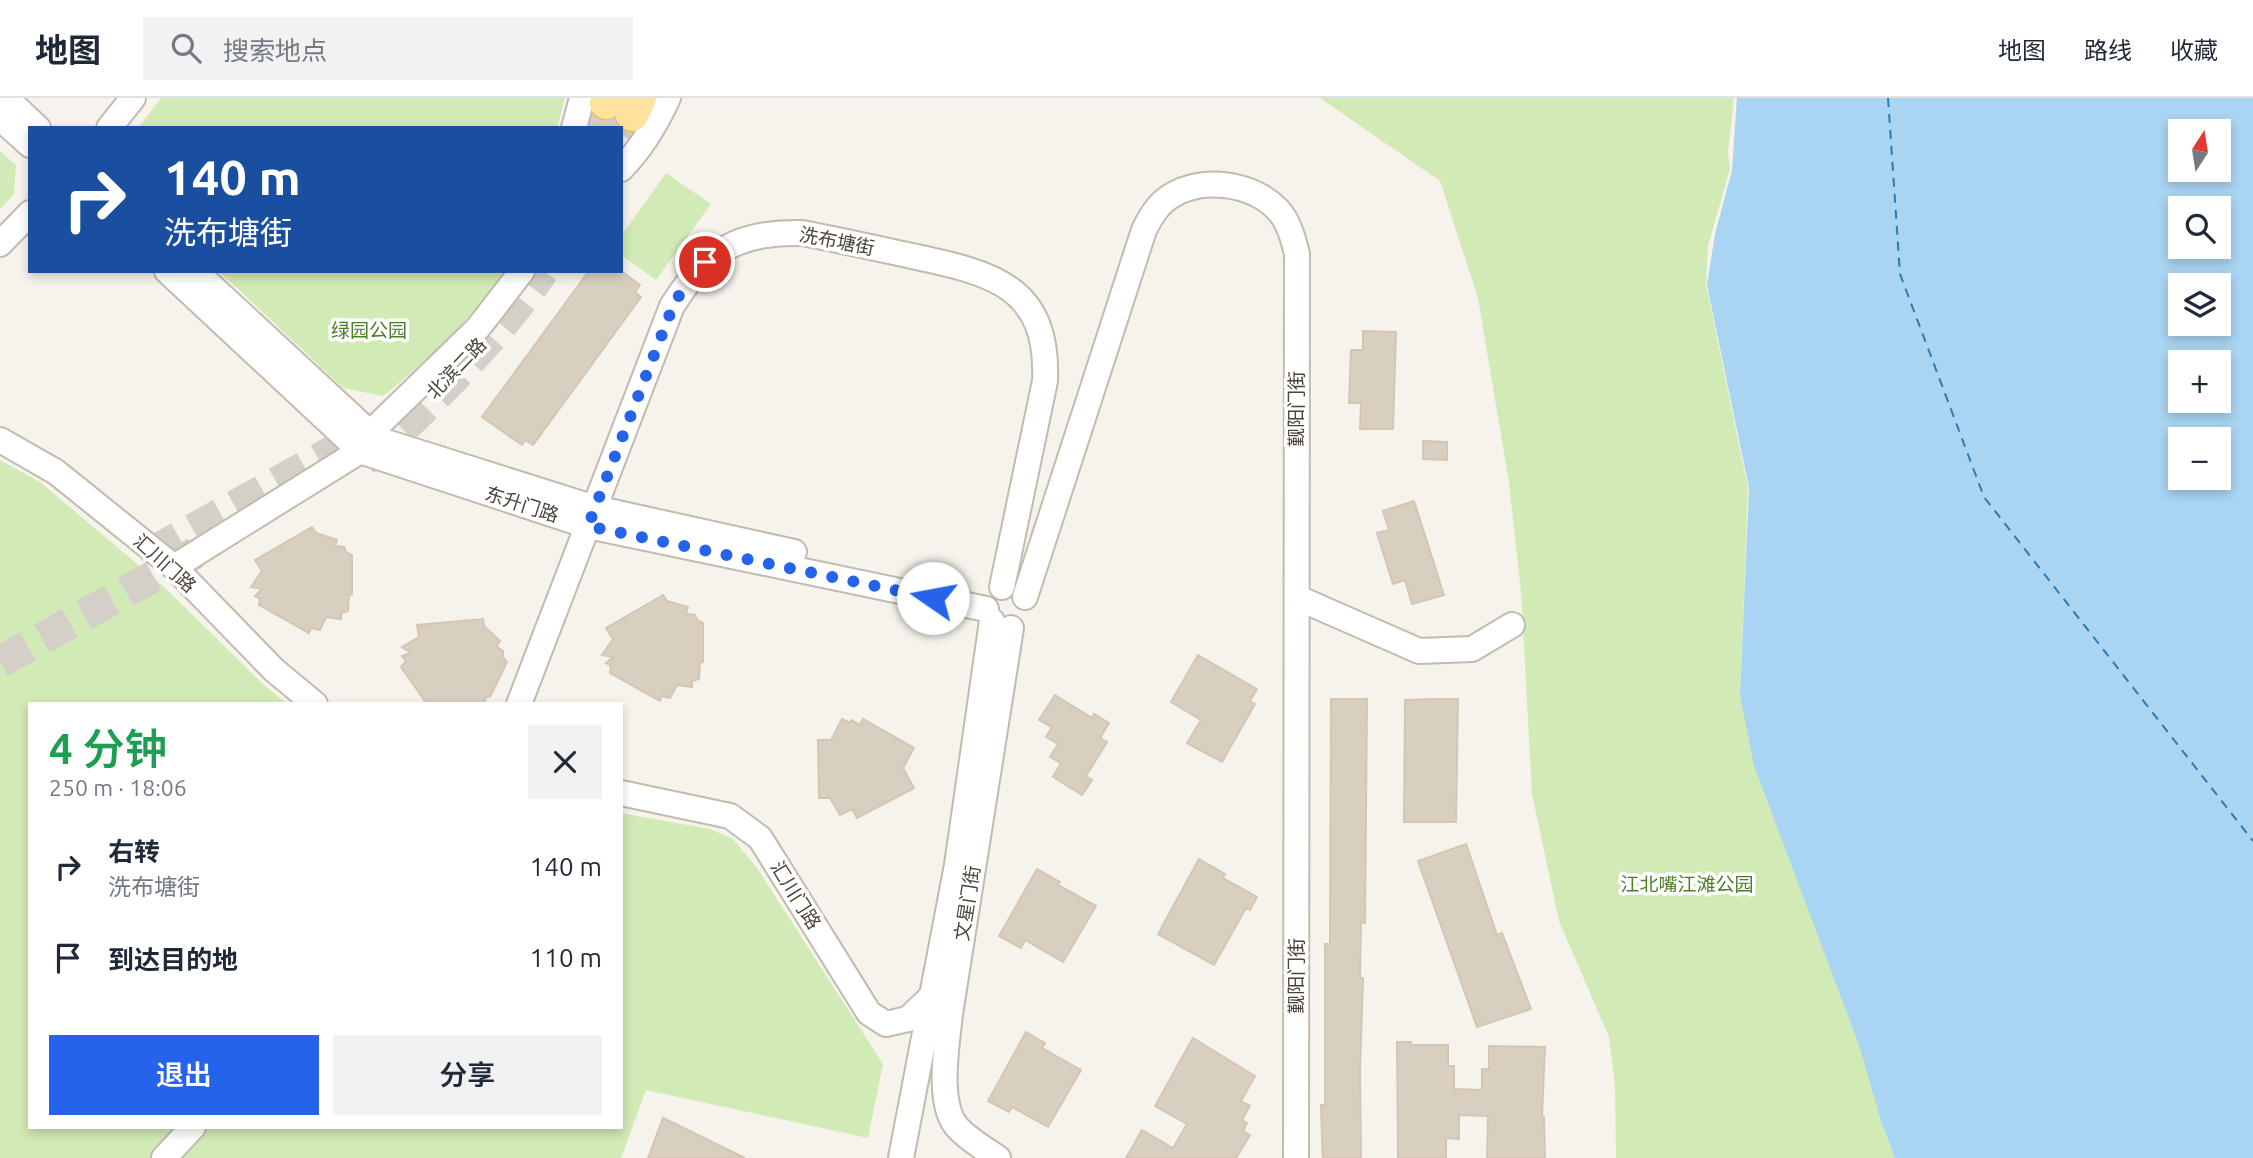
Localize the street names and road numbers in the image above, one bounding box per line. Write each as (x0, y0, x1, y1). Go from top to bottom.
street label: 洗布塘街 (798, 223, 876, 259)
street label: 北滨二路 (422, 333, 490, 403)
street label: 觐阳门街 (1285, 371, 1307, 447)
street label: 东升门路 (482, 482, 562, 526)
street label: 汇川门路 (129, 529, 201, 597)
street label: 汇川门路 (767, 857, 825, 933)
street label: 文星门街 (950, 864, 984, 942)
street label: 觐阳门街 (1285, 938, 1307, 1014)

